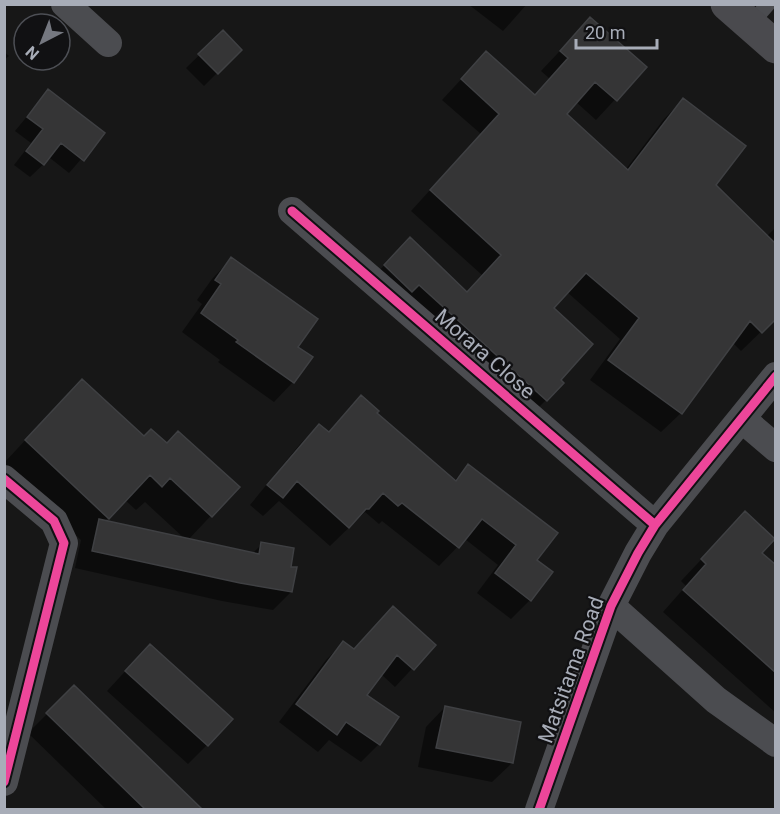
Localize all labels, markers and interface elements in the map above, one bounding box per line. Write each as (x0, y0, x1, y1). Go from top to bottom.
north arrow (12, 12, 72, 72)
scale bar (576, 12, 657, 50)
text: 20 m (585, 22, 625, 43)
text: N (22, 42, 43, 64)
street label: Morara Close (430, 304, 540, 404)
street label: Matsitama Road (533, 593, 609, 747)

